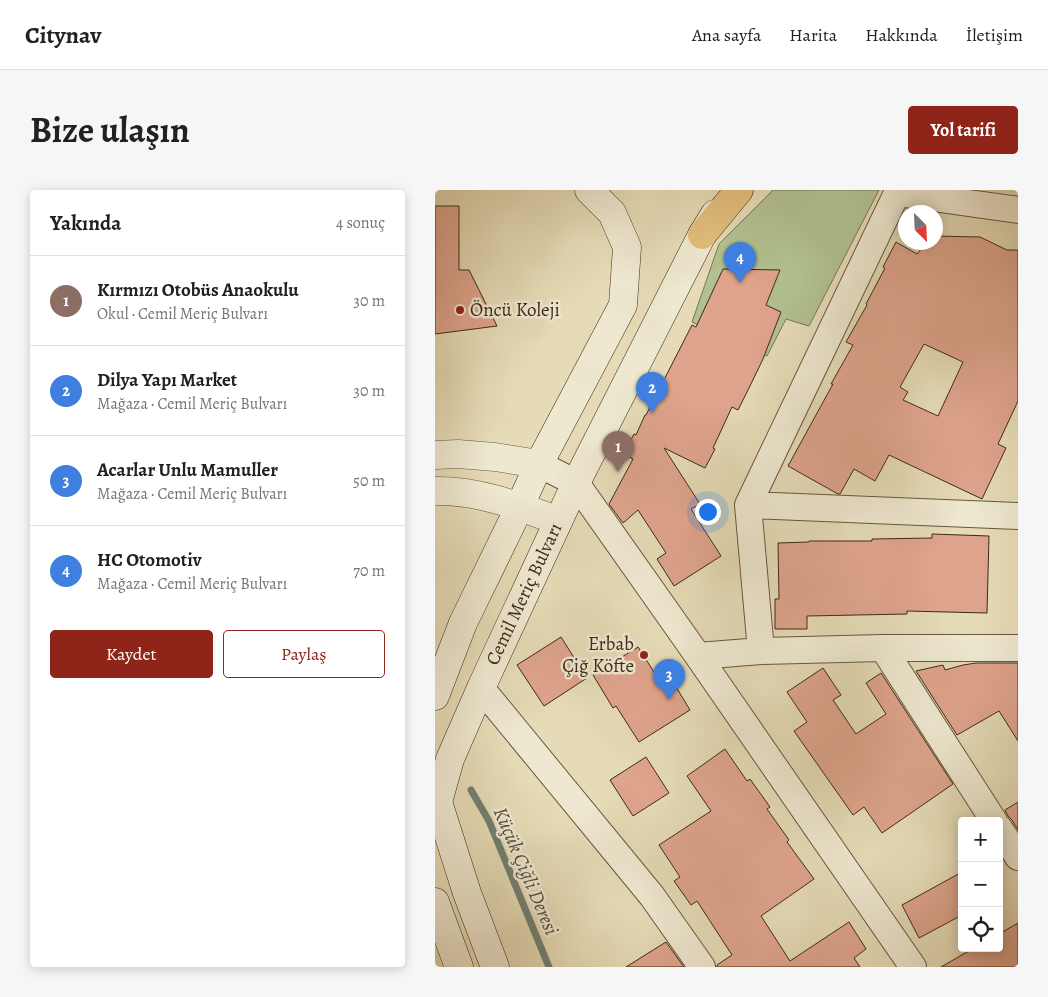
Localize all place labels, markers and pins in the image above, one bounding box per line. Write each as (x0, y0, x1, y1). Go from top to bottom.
pin: 4 (724, 242, 756, 283)
place label: Öncü Koleji (470, 297, 560, 323)
marker: Öncü Koleji (454, 304, 466, 316)
pin: 2 (636, 372, 668, 413)
pin: 1 (602, 431, 634, 472)
place label: Erbab Çiğ Köfte (562, 631, 634, 679)
marker: Erbab Çiğ Köfte (638, 649, 650, 661)
pin: 3 (653, 659, 685, 700)

